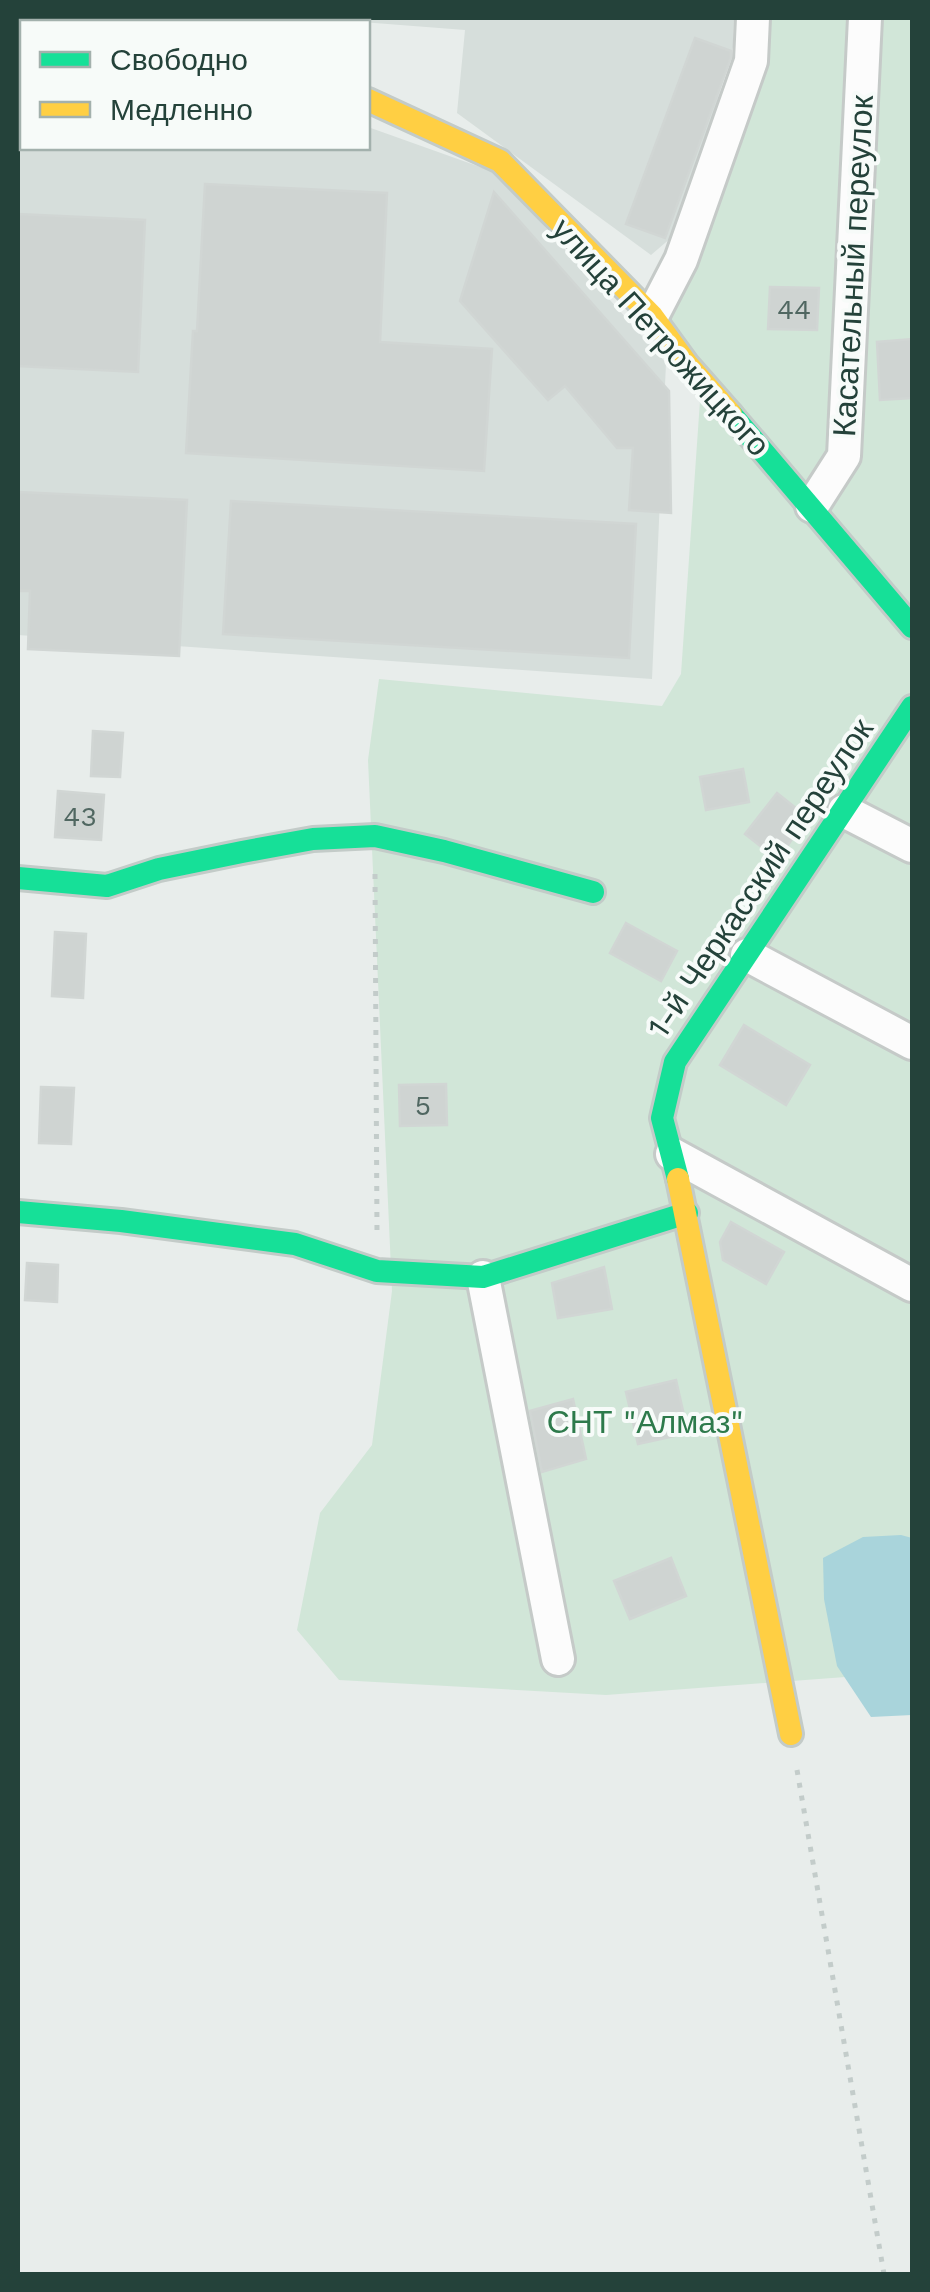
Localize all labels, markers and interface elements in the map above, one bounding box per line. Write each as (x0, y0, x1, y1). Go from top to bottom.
legend (20, 20, 370, 150)
text: Свободно (110, 42, 248, 77)
text: Медленно (110, 92, 253, 127)
street label: Касательный переулок (825, 93, 881, 438)
street label: улица Петрожицкого (544, 210, 778, 464)
house number: 44 (777, 293, 811, 326)
street label: 1-й Черкасский переулок (639, 711, 881, 1045)
house number: 43 (63, 800, 97, 833)
house number: 5 (415, 1089, 431, 1122)
park label: СНТ "Алмаз" (547, 1403, 743, 1441)

